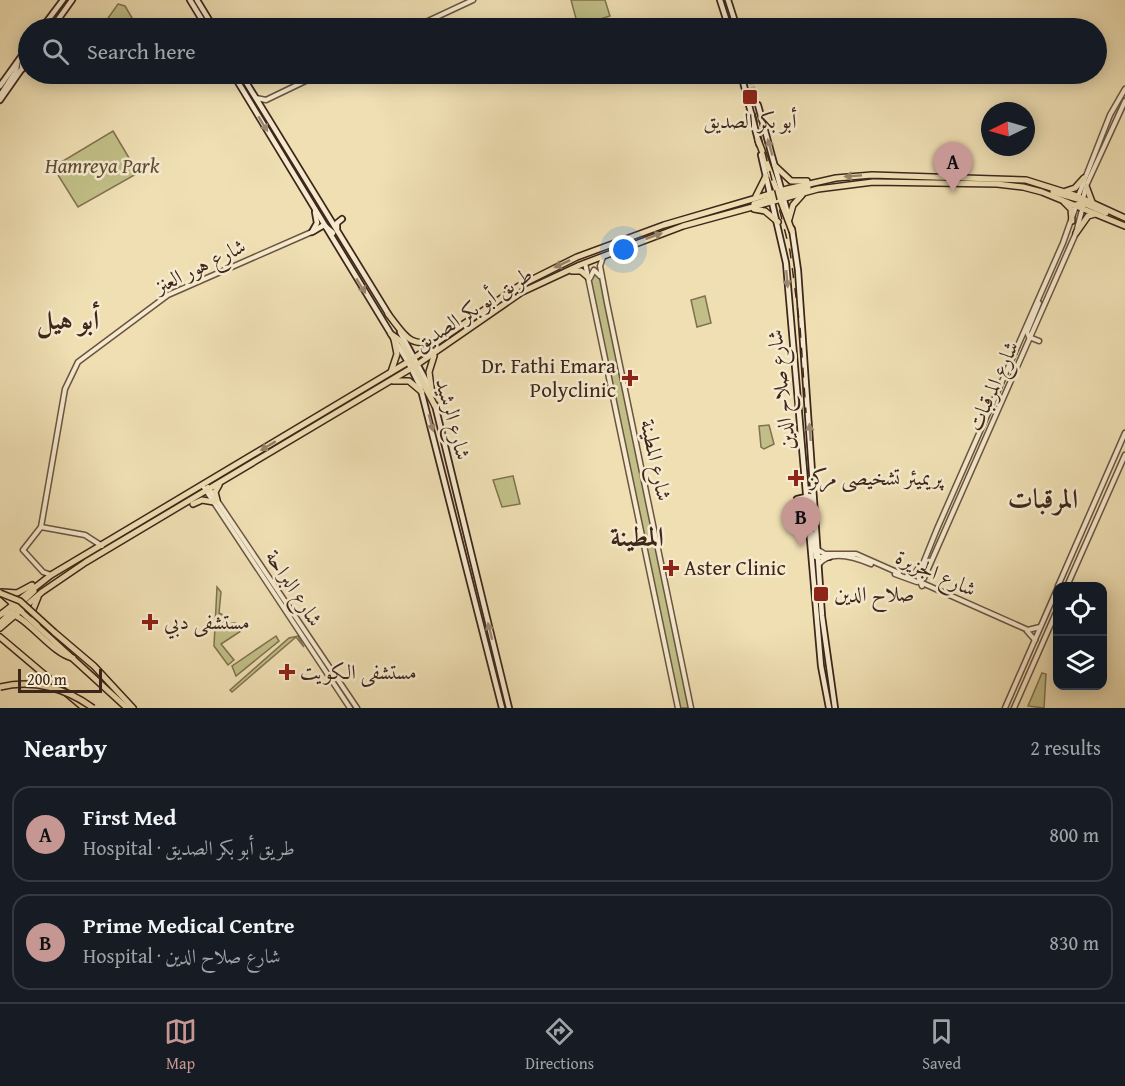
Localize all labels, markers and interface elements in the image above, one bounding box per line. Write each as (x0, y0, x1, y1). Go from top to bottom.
search box (18, 18, 1107, 84)
icon: search (39, 35, 72, 68)
text: Search here (87, 35, 196, 67)
marker: أبو بكر الصديق (741, 88, 759, 106)
north arrow (981, 102, 1035, 156)
place label: أبو بكر الصديق (703, 105, 797, 136)
one-way arrow (258, 116, 268, 133)
one-way arrow (765, 138, 774, 156)
pin: A (934, 142, 972, 192)
park label: Hamreya Park (44, 150, 160, 181)
one-way arrow (844, 171, 863, 181)
street label: شارع هور العنز (147, 230, 252, 305)
one-way arrow (645, 231, 663, 241)
your location (609, 235, 638, 264)
street label: طريق أبو بكر الصديق (407, 258, 538, 359)
one-way arrow (553, 259, 570, 268)
one-way arrow (782, 270, 792, 289)
one-way arrow (355, 278, 366, 294)
district label: أبو هيل (37, 299, 100, 339)
street label: شارع صلاح الدين (759, 328, 806, 452)
street label: شارع المرقبات (959, 336, 1029, 437)
place label: Dr. Fathi Emara Polyclinic (481, 350, 616, 405)
marker: Dr. Fathi Emara Polyclinic (621, 369, 639, 387)
street label: شارع الرشيد (425, 375, 479, 464)
one-way arrow (427, 415, 436, 433)
street label: شارع المطينة (630, 416, 680, 504)
one-way arrow (805, 422, 815, 441)
one-way arrow (260, 441, 276, 452)
place label: پریمیئر تشخیصی مرکز (808, 462, 945, 493)
marker: پریمیئر تشخیصی مرکز (787, 469, 805, 487)
district label: المرقبات (1008, 478, 1078, 518)
pin: B (782, 498, 820, 547)
district label: المطينة (610, 516, 664, 556)
street label: شارع الجزيرة (890, 541, 982, 607)
street label: شارع البراحة (255, 543, 331, 634)
place label: Aster Clinic (684, 552, 786, 583)
marker: Aster Clinic (662, 559, 680, 577)
place label: صلاح الدين (834, 578, 914, 613)
map controls (1053, 582, 1107, 690)
button: locate (1053, 582, 1107, 636)
marker: صلاح الدين (812, 585, 830, 603)
place label: مستشفى دبي (164, 606, 250, 639)
marker: مستشفى دبي (141, 613, 159, 631)
one-way arrow (485, 622, 495, 640)
button: layers (1053, 636, 1107, 690)
place label: مستشفى الكويت (300, 656, 417, 687)
marker: مستشفى الكويت (278, 663, 296, 681)
scale bar (18, 666, 102, 694)
text: 200 m (27, 667, 67, 691)
text: Nearby (24, 728, 107, 767)
text: 2 results (1030, 733, 1101, 762)
text: First Med (83, 801, 176, 833)
text: A (39, 820, 52, 849)
text: 800 m (1049, 820, 1099, 849)
text: Hospital · طريق أبو بكر الصديق (83, 833, 295, 862)
text: Prime Medical Centre (83, 909, 295, 941)
text: B (39, 928, 52, 957)
text: 830 m (1049, 928, 1099, 957)
text: Hospital · شارع صلاح الدين (83, 941, 281, 970)
tab: Map (164, 1015, 197, 1075)
tab: Directions (525, 1015, 594, 1075)
tab: Saved (922, 1015, 961, 1075)

